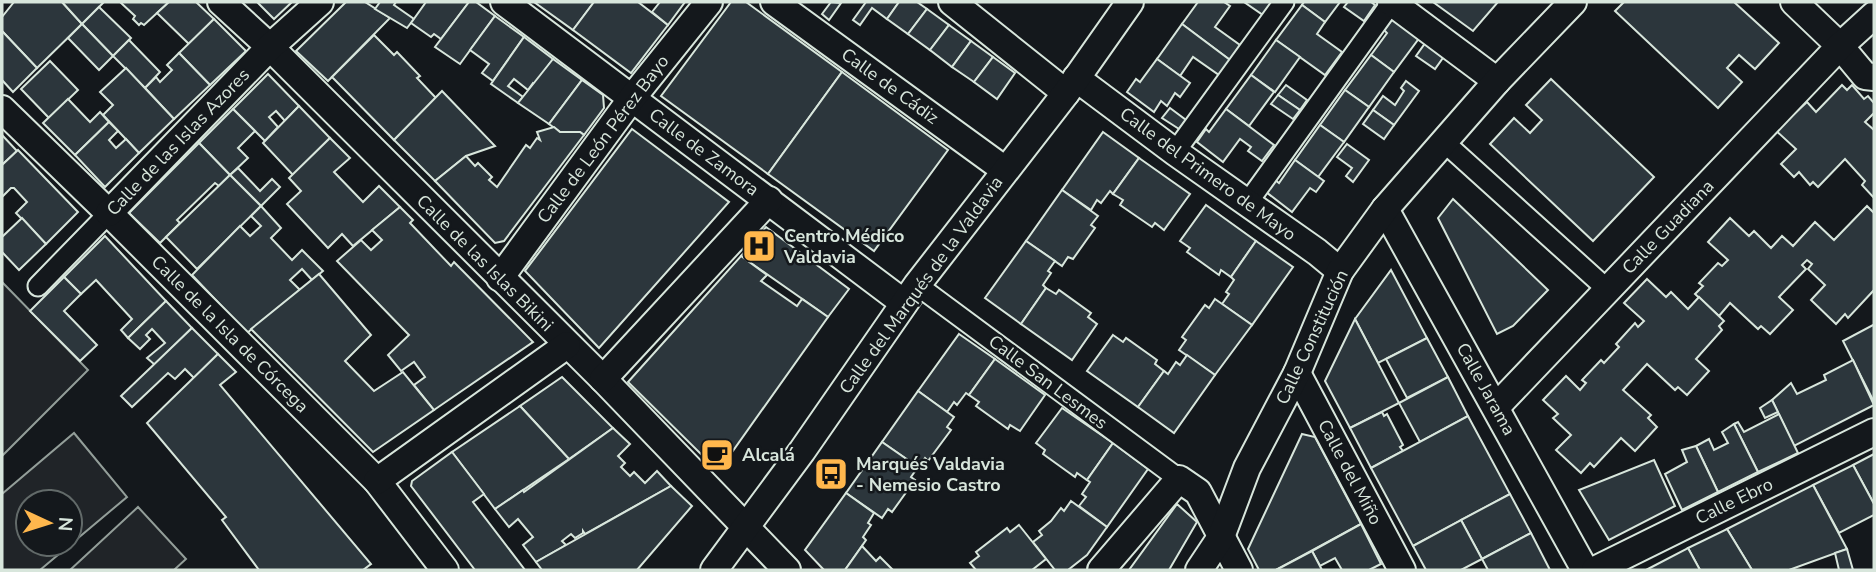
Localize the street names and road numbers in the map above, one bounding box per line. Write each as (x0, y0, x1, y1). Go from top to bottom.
street label: Calle de Cádiz (836, 42, 944, 130)
street label: Calle de León Pérez Bayo (532, 50, 674, 228)
street label: Calle de las Islas Azores (101, 63, 255, 221)
street label: Calle del Primero de Mayo (1115, 102, 1301, 246)
street label: Calle de Zamora (644, 103, 764, 201)
street label: Calle del Marqués de la Valdavia (834, 171, 1008, 399)
street label: Calle Guadiana (1617, 174, 1719, 280)
street label: Calle de las Islas Bikini (411, 189, 559, 337)
street label: Calle de la Isla de Córcega (146, 250, 314, 418)
street label: Calle Constitución (1270, 266, 1354, 408)
street label: Calle San Lesmes (984, 329, 1112, 435)
street label: Calle Jarama (1451, 338, 1521, 440)
street label: Calle del Miño (1312, 415, 1388, 529)
street label: Calle Ebro (1691, 472, 1777, 530)

